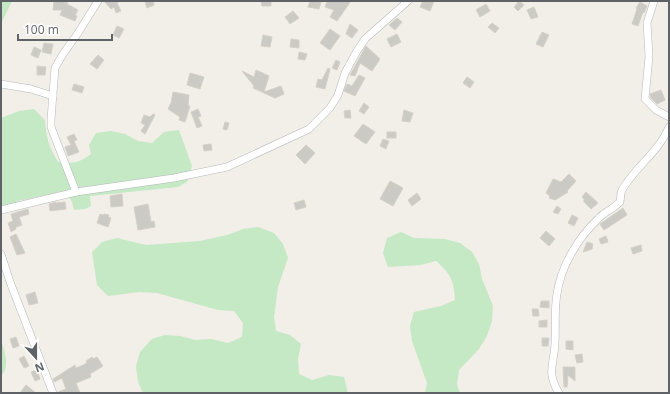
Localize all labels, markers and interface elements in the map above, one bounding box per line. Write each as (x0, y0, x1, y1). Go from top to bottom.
scale bar (18, 16, 112, 42)
text: 100 m (24, 21, 59, 38)
north arrow (16, 338, 56, 378)
text: N (33, 359, 47, 376)

